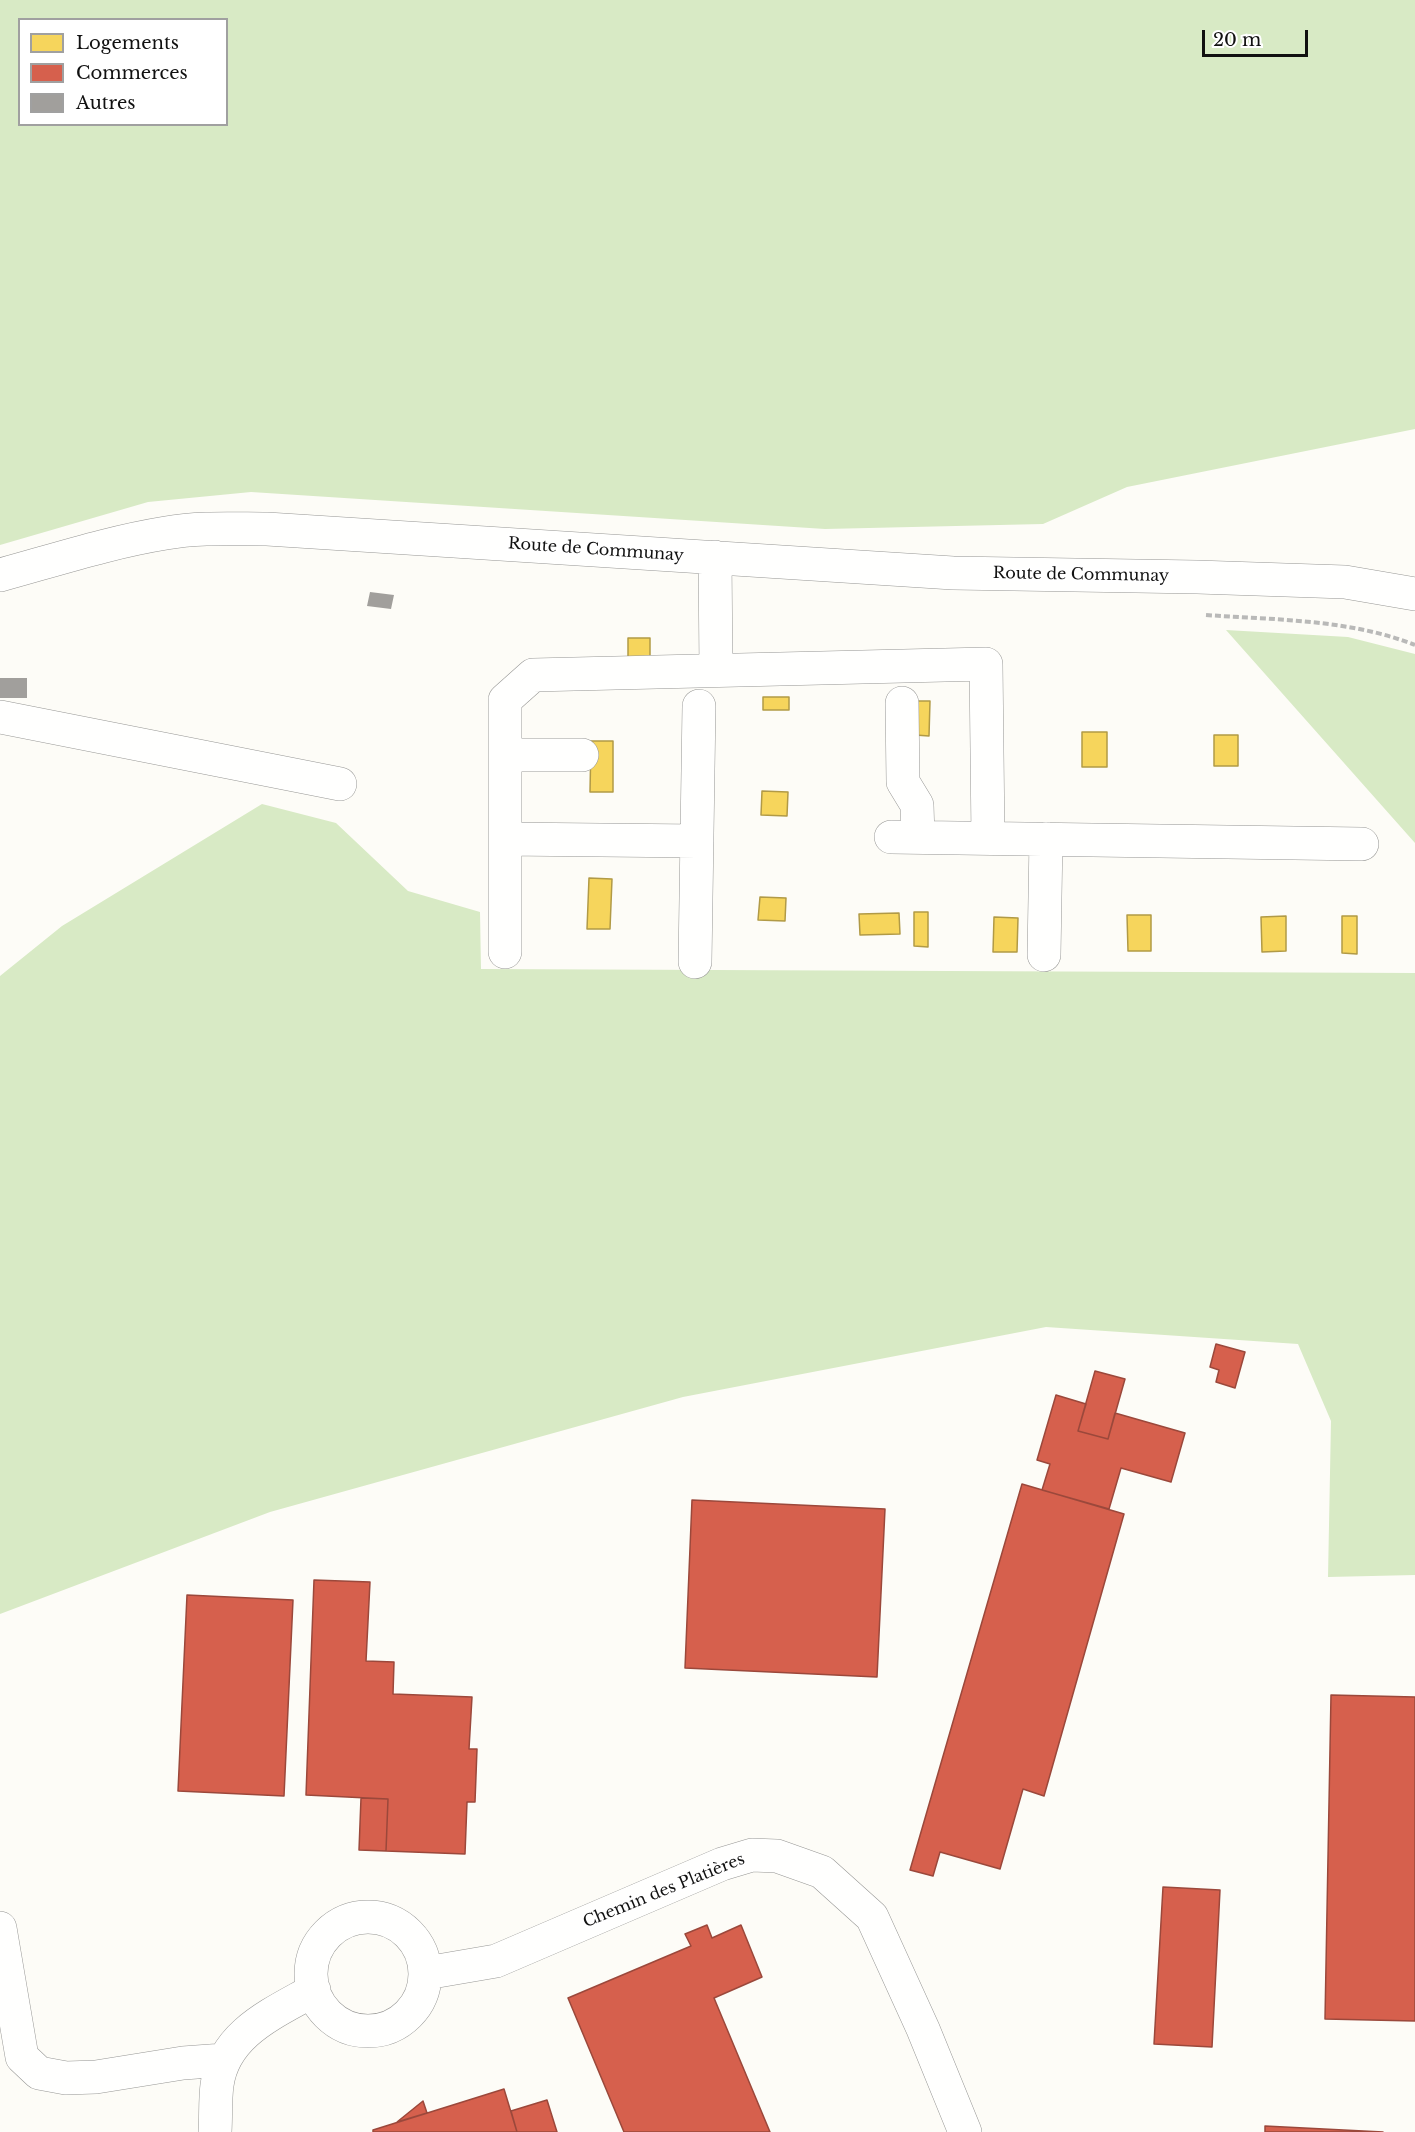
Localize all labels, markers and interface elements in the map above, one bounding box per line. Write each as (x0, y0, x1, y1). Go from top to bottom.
legend (18, 18, 228, 126)
scale bar (1205, 18, 1312, 56)
text: 20 m (1213, 29, 1261, 51)
text: Logements (76, 32, 179, 54)
text: Commerces (76, 62, 188, 84)
text: Autres (76, 92, 135, 114)
street label: Route de Communay (507, 534, 685, 566)
street label: Route de Communay (993, 564, 1169, 586)
street label: Chemin des Platières (580, 1850, 748, 1932)

